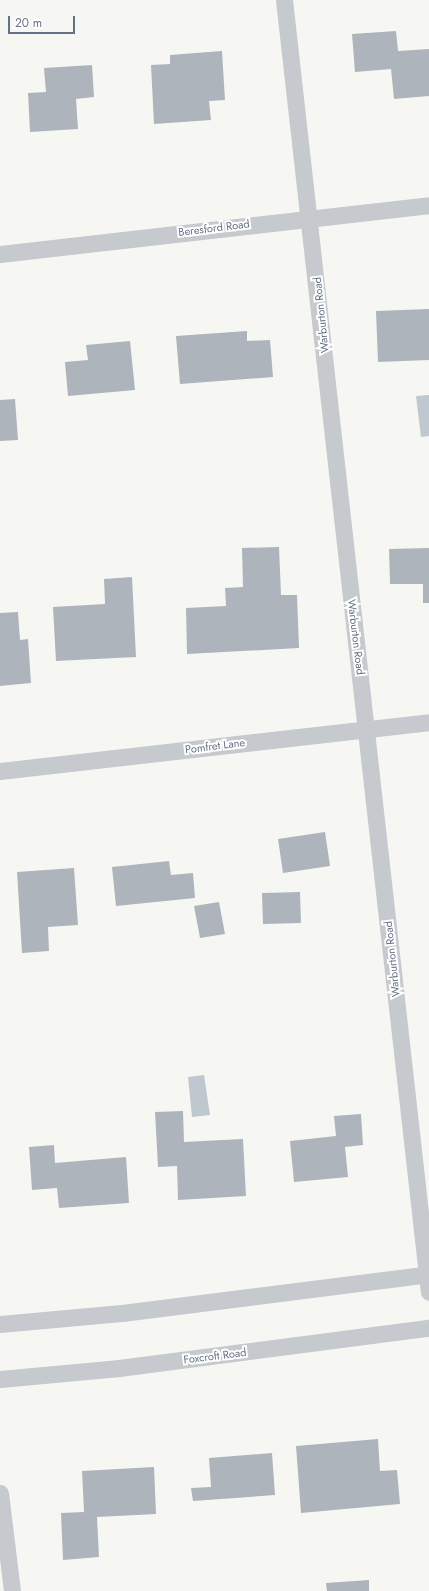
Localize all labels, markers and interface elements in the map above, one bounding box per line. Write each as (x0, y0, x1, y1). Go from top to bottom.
scale bar (10, 8, 77, 34)
text: 20 m (15, 14, 42, 32)
street label: Beresford Road (178, 217, 250, 239)
street label: Warburton Road (310, 276, 332, 354)
street label: Warburton Road (345, 598, 367, 676)
street label: Pomfret Lane (184, 736, 246, 756)
street label: Warburton Road (381, 920, 403, 998)
street label: Foxcroft Road (183, 1346, 247, 1366)

